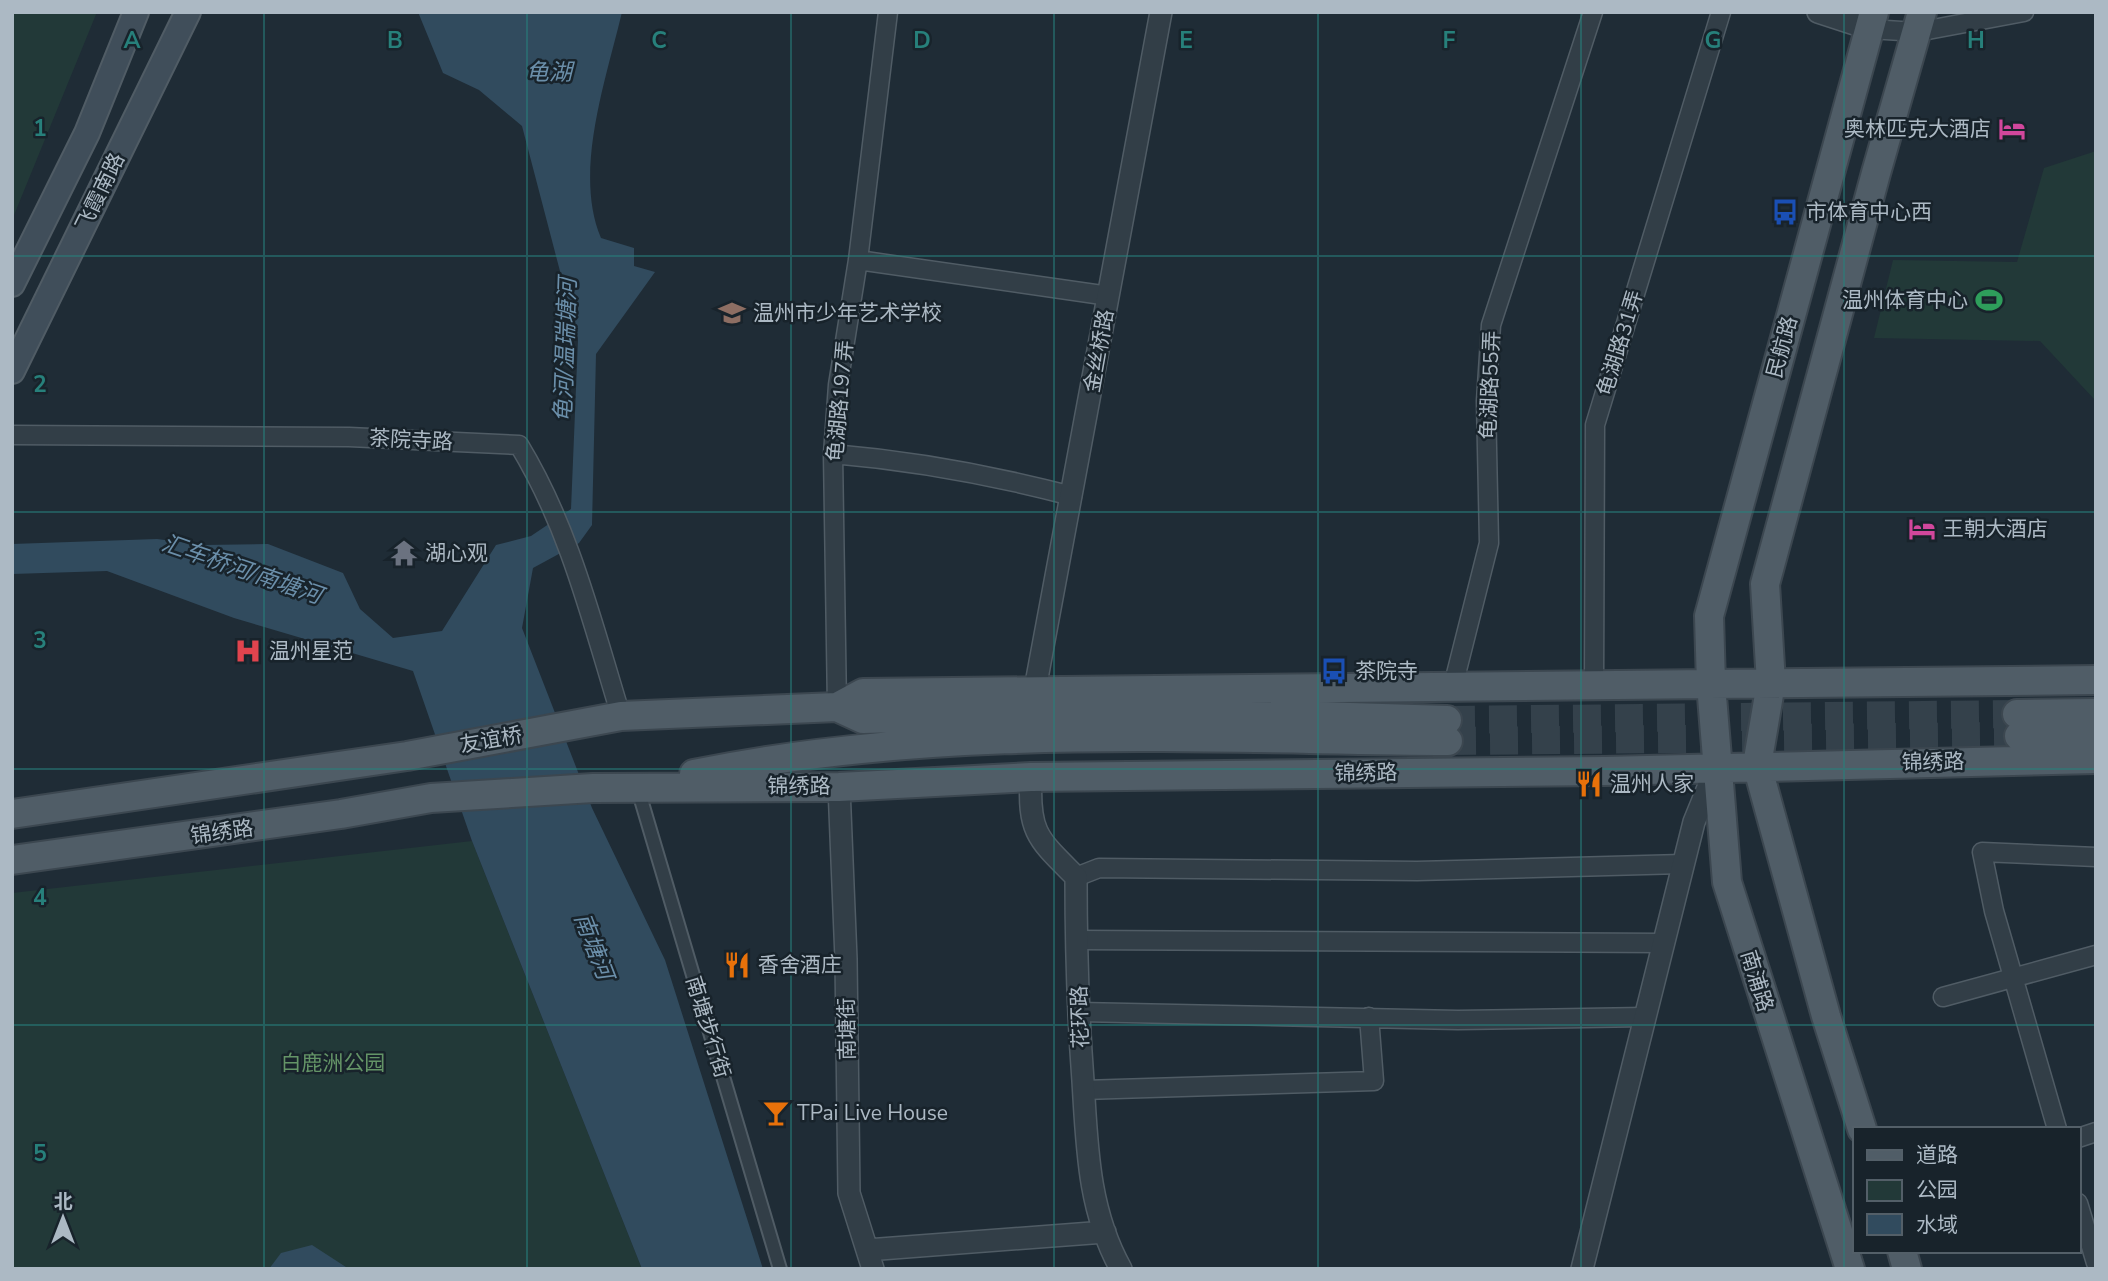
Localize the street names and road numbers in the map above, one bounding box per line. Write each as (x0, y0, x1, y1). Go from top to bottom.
street label: 飞霞南路 (69, 148, 131, 236)
street label: 龟湖路31弄 (1591, 287, 1649, 399)
street label: 金丝桥路 (1078, 307, 1120, 395)
street label: 民航路 (1760, 313, 1804, 381)
street label: 龟湖路55弄 (1474, 330, 1506, 440)
street label: 龟湖路197弄 (821, 339, 859, 463)
street label: 茶院寺路 (368, 424, 454, 456)
street label: 友谊桥 (458, 721, 524, 759)
street label: 锦绣路 (1901, 747, 1965, 777)
street label: 锦绣路 (1334, 758, 1398, 788)
street label: 锦绣路 (768, 772, 831, 800)
street label: 锦绣路 (189, 814, 255, 850)
street label: 南浦路 (1734, 947, 1780, 1015)
street label: 南塘步行街 (679, 973, 737, 1081)
street label: 花环路 (1065, 985, 1095, 1049)
street label: 南塘街 (832, 997, 862, 1061)

